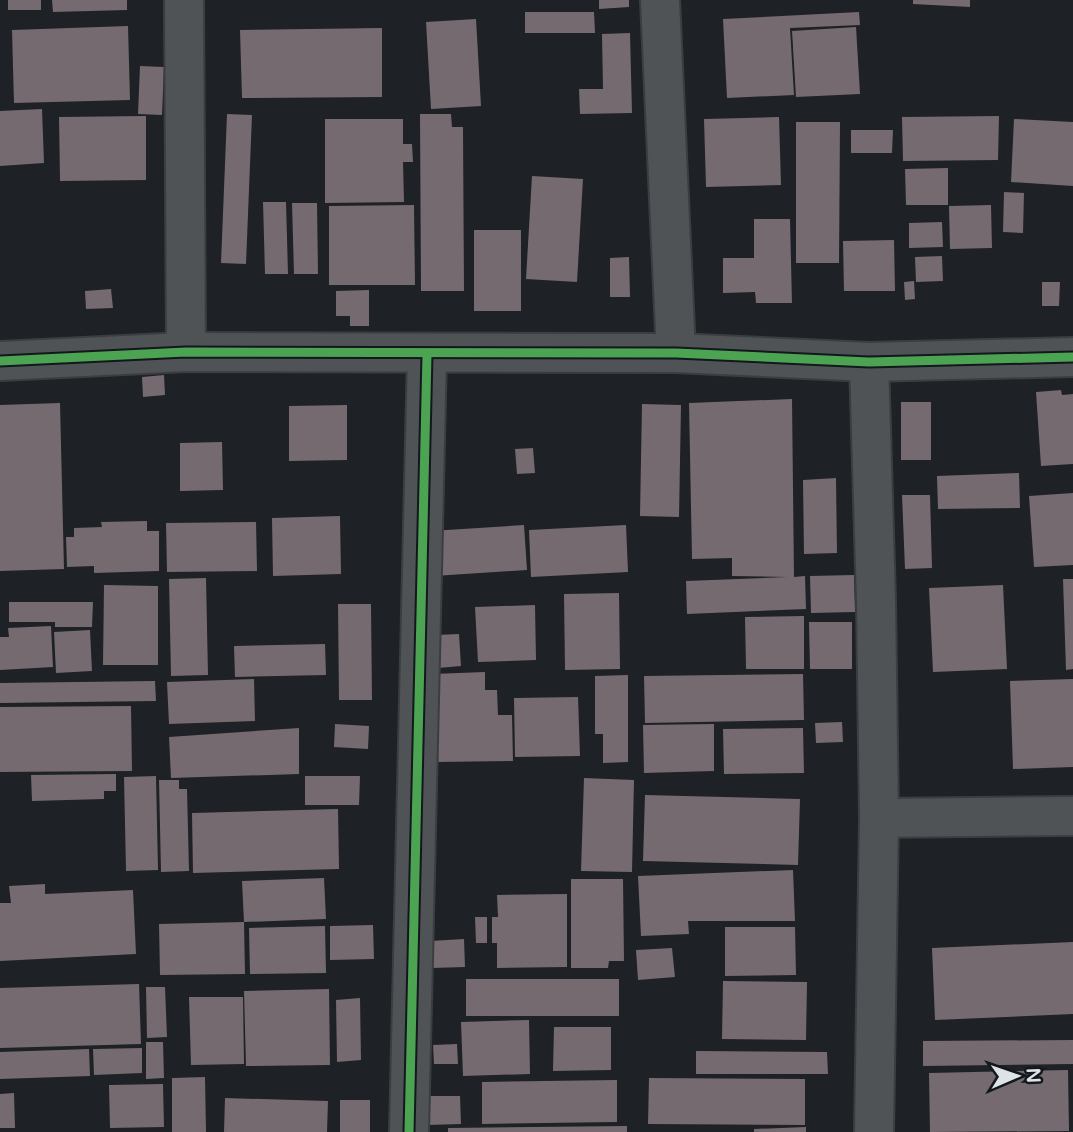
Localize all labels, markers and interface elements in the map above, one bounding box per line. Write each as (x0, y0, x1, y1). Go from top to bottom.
north arrow (982, 1041, 1052, 1111)
text: N (1022, 1067, 1044, 1083)

